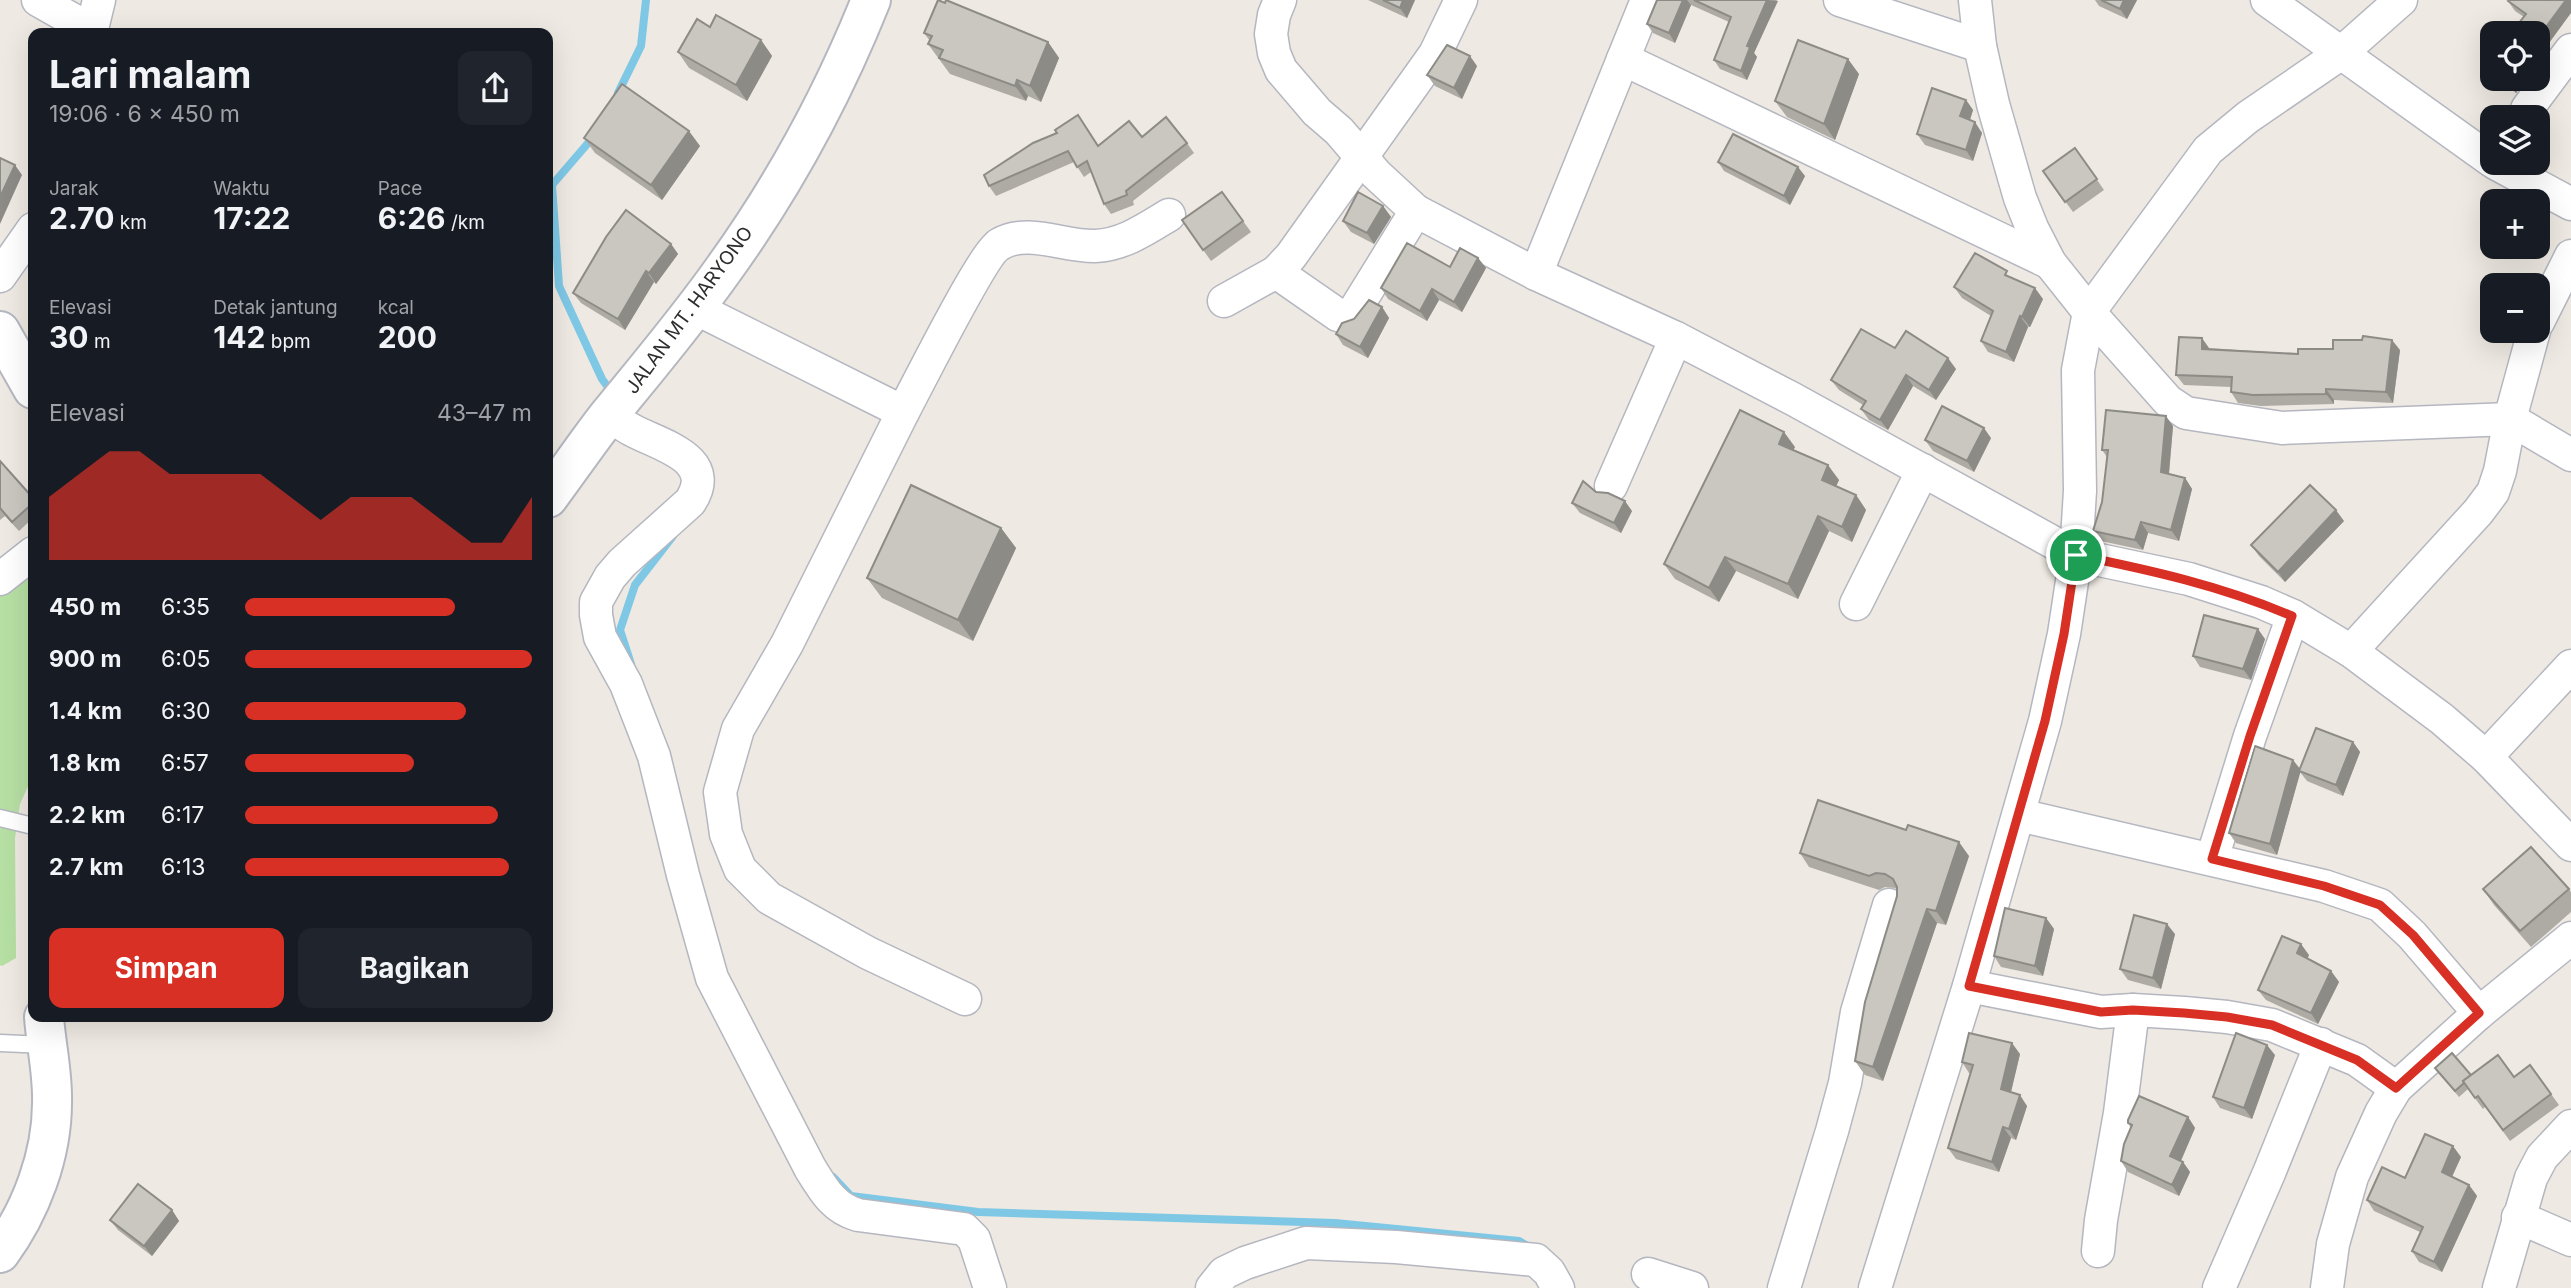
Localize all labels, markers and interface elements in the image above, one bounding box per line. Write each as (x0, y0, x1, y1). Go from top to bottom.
map controls (2480, 21, 2550, 343)
button: locate (2480, 21, 2550, 91)
text: Lari malam (49, 51, 251, 97)
button: share (458, 51, 532, 125)
text: 19:06 · 6 × 450 m (49, 100, 240, 128)
button: layers (2480, 105, 2550, 175)
text: Jarak (49, 177, 99, 200)
text: Waktu (213, 177, 270, 200)
text: Pace (378, 177, 422, 200)
button: + (2480, 189, 2550, 259)
text: 2.70 (49, 200, 114, 236)
text: 17:22 (213, 200, 291, 236)
text: 6:26 (378, 200, 446, 236)
text: km (114, 211, 147, 234)
text: /km (446, 211, 485, 234)
street label: JALAN MT. HARYONO (621, 222, 757, 398)
button: − (2480, 273, 2550, 343)
text: Elevasi (49, 296, 112, 319)
text: Detak jantung (213, 296, 338, 319)
text: kcal (378, 296, 414, 319)
text: 30 (49, 319, 89, 355)
text: 142 (213, 319, 265, 355)
text: 200 (378, 319, 437, 355)
text: m (89, 330, 111, 353)
text: bpm (265, 330, 311, 353)
text: Elevasi (49, 399, 125, 427)
text: 43–47 m (437, 399, 532, 427)
pin (2046, 525, 2106, 585)
icon: arrive (2057, 536, 2095, 574)
text: 450 m (49, 593, 121, 621)
text: 6:35 (161, 593, 210, 621)
text: 900 m (49, 645, 121, 673)
text: 6:05 (161, 645, 210, 673)
text: 1.4 km (49, 697, 122, 725)
text: 6:30 (161, 697, 211, 725)
text: 1.8 km (49, 749, 121, 777)
text: 6:57 (161, 749, 209, 777)
text: 2.2 km (49, 801, 125, 829)
text: 6:17 (161, 801, 204, 829)
text: 2.7 km (49, 853, 124, 881)
text: 6:13 (161, 853, 205, 881)
button: Simpan (49, 928, 284, 1008)
button: Bagikan (298, 928, 532, 1008)

